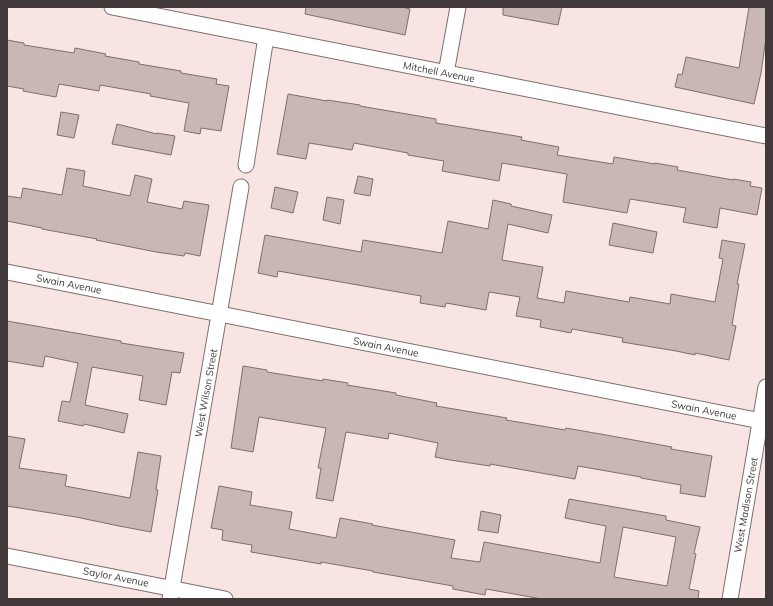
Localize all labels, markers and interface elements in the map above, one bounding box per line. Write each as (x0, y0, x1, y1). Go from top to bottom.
street label: Mitchell Avenue (402, 59, 476, 85)
street label: Swain Avenue (35, 271, 103, 297)
street label: Swain Avenue (352, 334, 420, 360)
street label: West Wilson Street (192, 347, 220, 438)
street label: Swain Avenue (670, 397, 738, 423)
street label: West Madison Street (731, 456, 761, 554)
street label: Saylor Avenue (82, 564, 150, 590)

